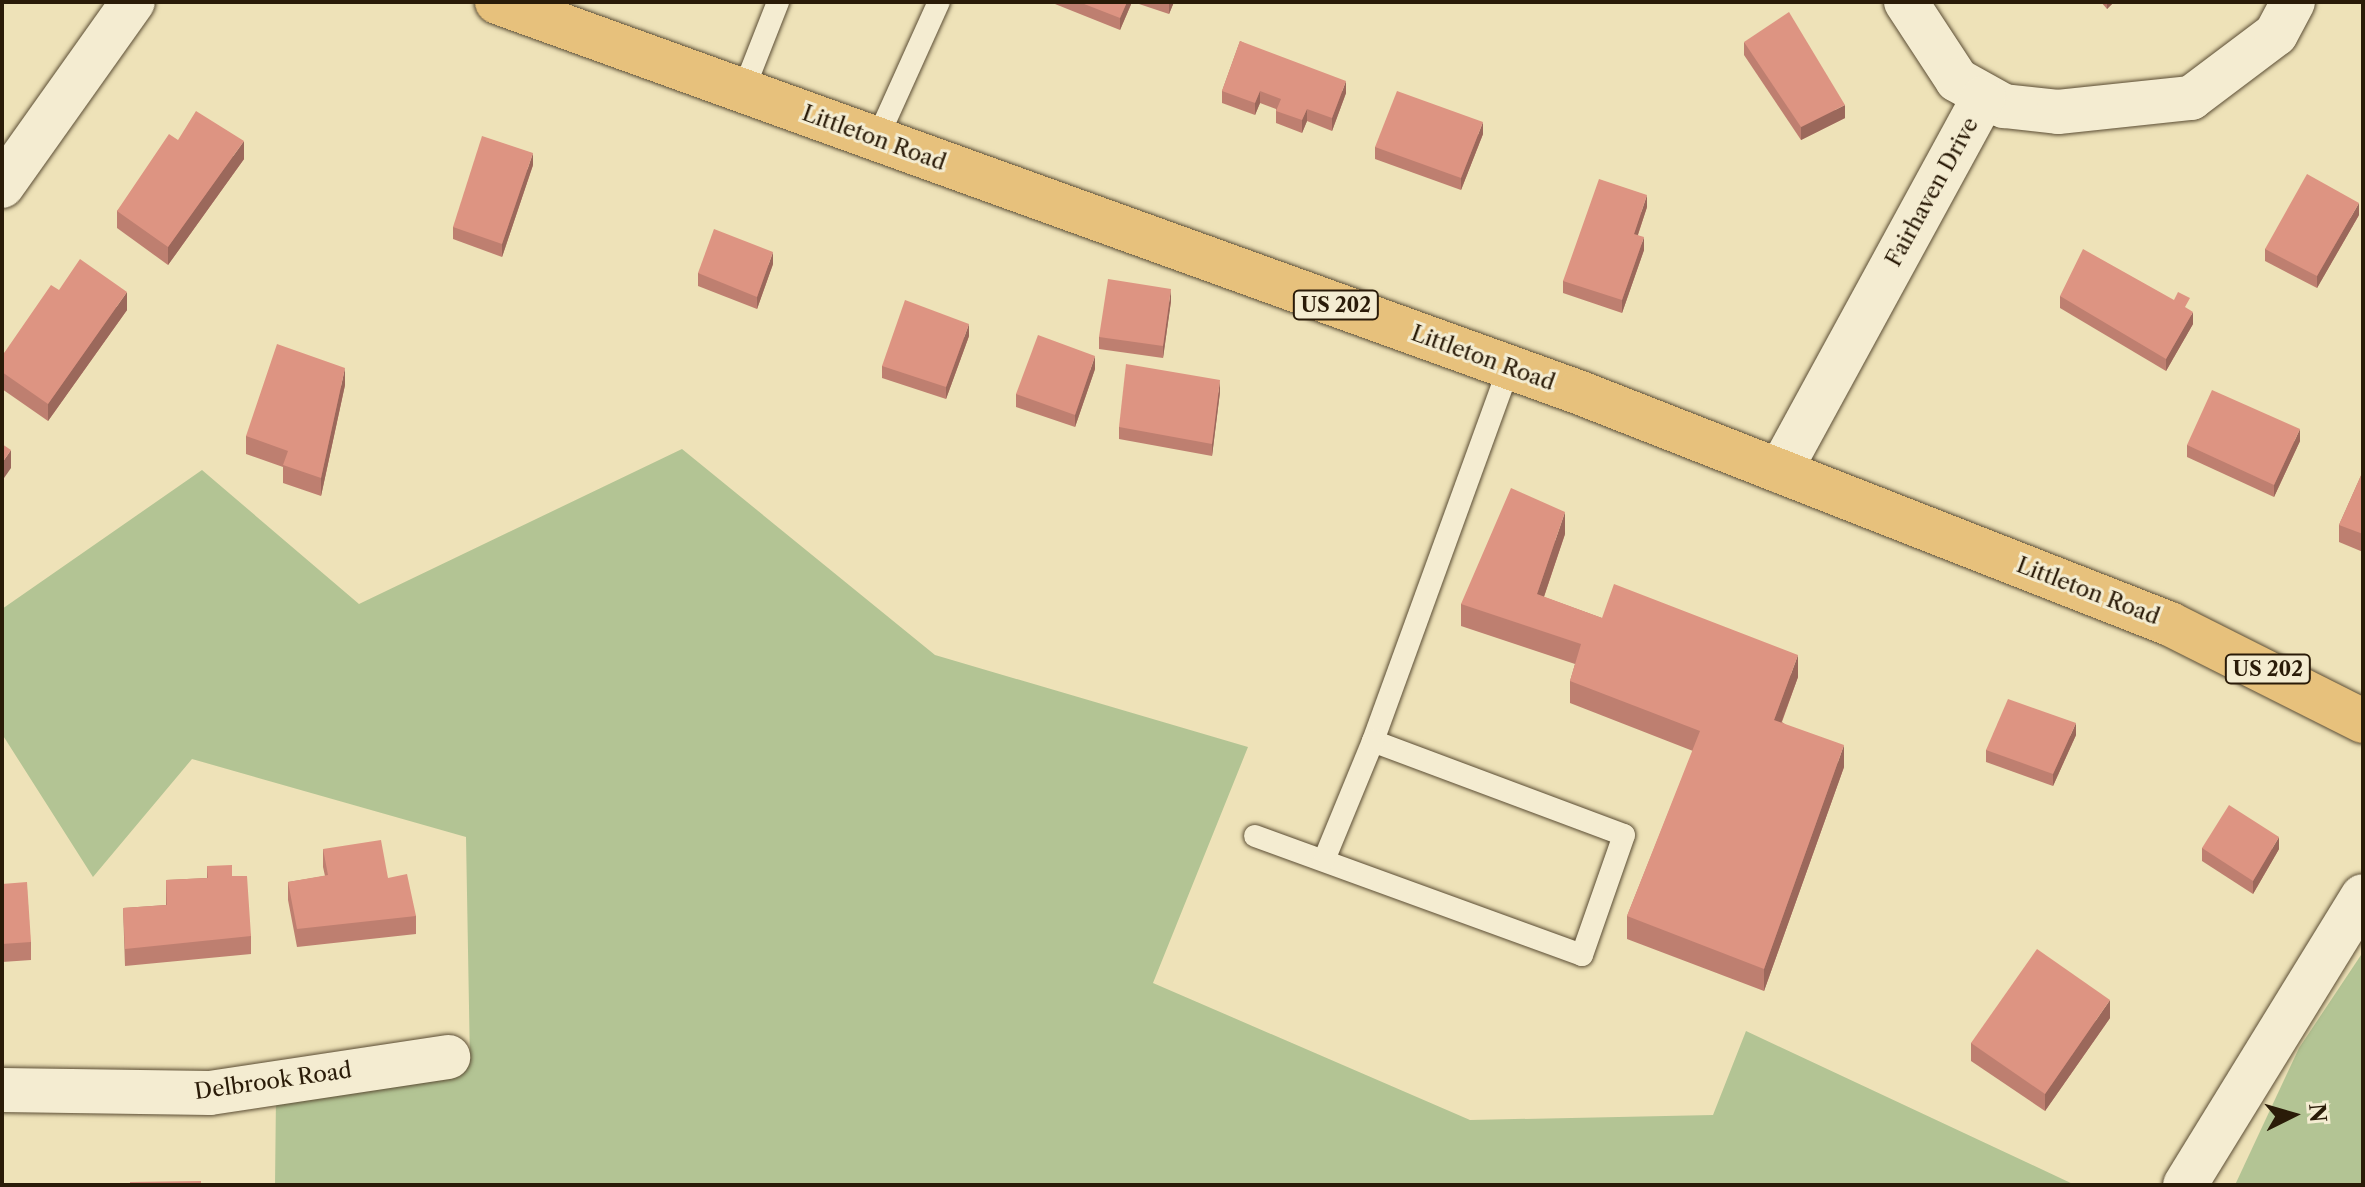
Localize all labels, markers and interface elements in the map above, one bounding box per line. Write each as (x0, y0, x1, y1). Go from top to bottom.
street label: Littleton Road (799, 100, 949, 176)
street label: Fairhaven Drive (1880, 113, 1984, 271)
road number: US 202 (1292, 289, 1380, 321)
street label: Littleton Road (1408, 320, 1558, 396)
street label: Littleton Road (2013, 552, 2163, 630)
road number: US 202 (2224, 653, 2312, 685)
street label: Delbrook Road (192, 1057, 354, 1105)
north arrow (2253, 1075, 2333, 1155)
text: N (2303, 1102, 2332, 1124)

